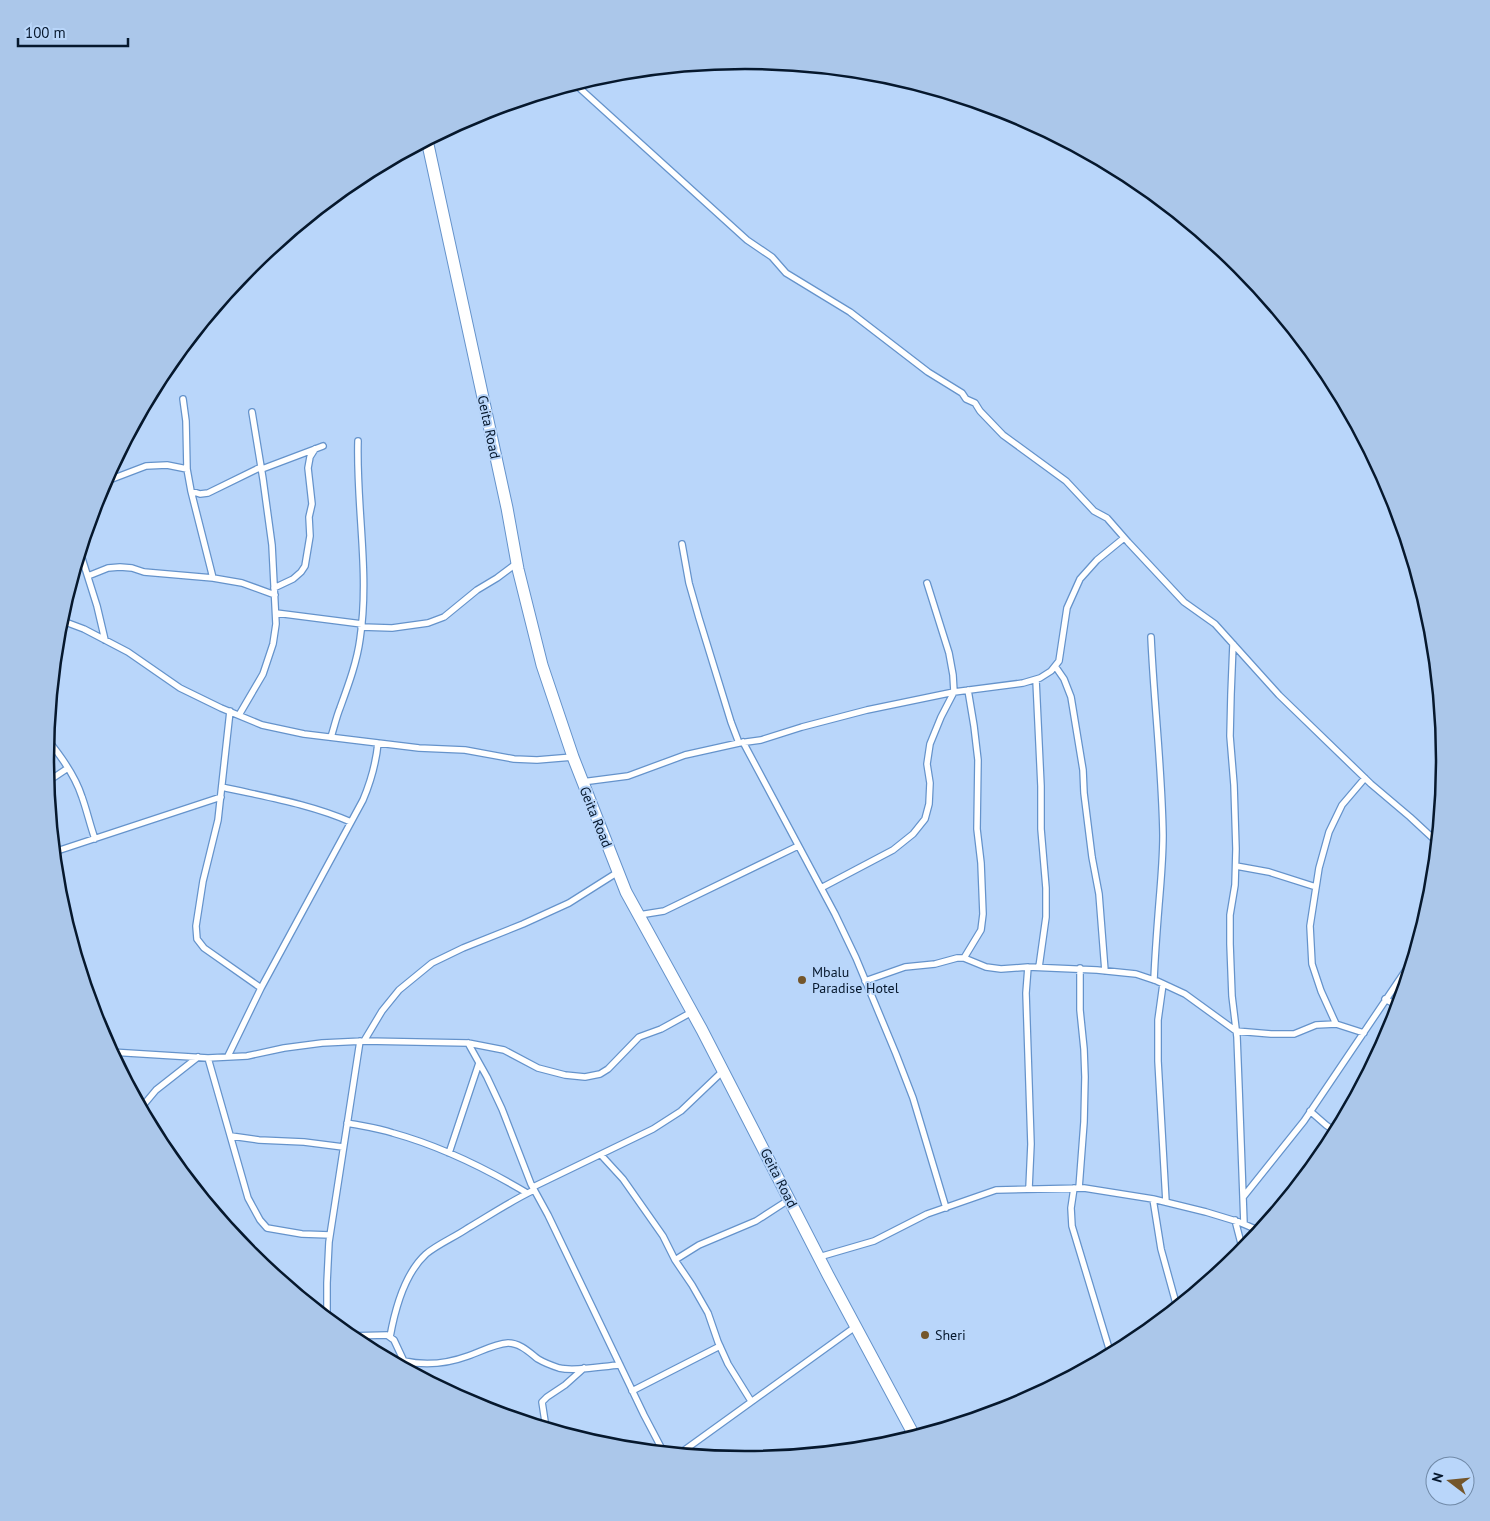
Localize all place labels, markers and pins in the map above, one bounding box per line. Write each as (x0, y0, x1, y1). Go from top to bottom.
place label: Mbalu Paradise Hotel (812, 963, 899, 997)
marker: Mbalu Paradise Hotel (796, 974, 808, 986)
place label: Sheri (935, 1326, 966, 1344)
marker: Sheri (919, 1329, 931, 1341)

